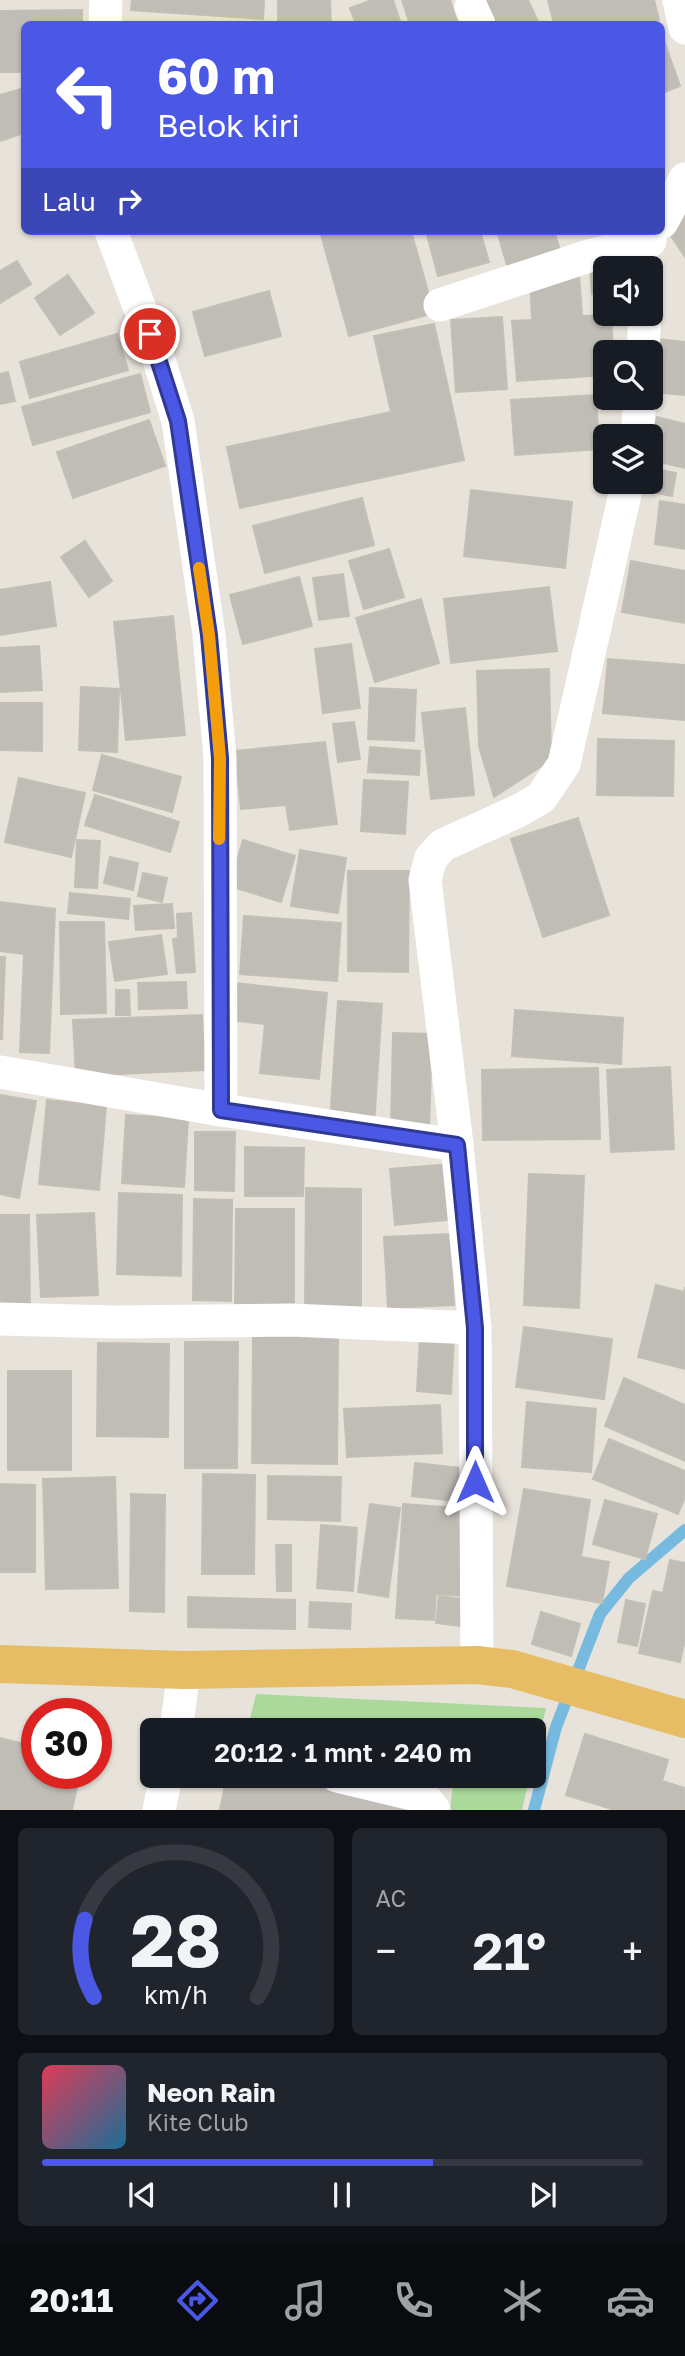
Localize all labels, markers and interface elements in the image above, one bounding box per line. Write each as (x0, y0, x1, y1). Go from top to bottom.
text: 60 m (157, 46, 275, 105)
icon: left (42, 49, 133, 140)
text: Belok kiri (157, 106, 300, 144)
icon: right (110, 182, 148, 220)
text: Lalu (42, 186, 96, 217)
map controls (593, 256, 663, 494)
button: sound (593, 256, 663, 326)
pin (120, 304, 180, 364)
icon: arrive (131, 315, 169, 353)
button: search (593, 340, 663, 410)
button: layers (593, 424, 663, 494)
position arrow (438, 1445, 512, 1519)
speed limit sign: 30 (21, 1698, 112, 1789)
text: 20:12 · 1 mnt · 240 m (214, 1737, 472, 1768)
text: AC (376, 1884, 406, 1912)
text: 28 (130, 1897, 221, 1984)
text: 21° (472, 1919, 546, 1981)
text: − (376, 1928, 396, 1973)
text: + (622, 1928, 643, 1973)
text: km/h (144, 1979, 208, 2010)
text: Neon Rain (147, 2077, 276, 2108)
text: Kite Club (147, 2108, 248, 2136)
icon: previous (123, 2176, 161, 2214)
icon: pause (323, 2176, 361, 2214)
icon: next (524, 2176, 562, 2214)
icon: directions (173, 2276, 222, 2325)
icon: music (281, 2276, 330, 2325)
icon: phone (389, 2276, 438, 2325)
icon: climate (498, 2276, 547, 2325)
icon: car (606, 2276, 655, 2325)
text: 20:11 (30, 2281, 113, 2319)

